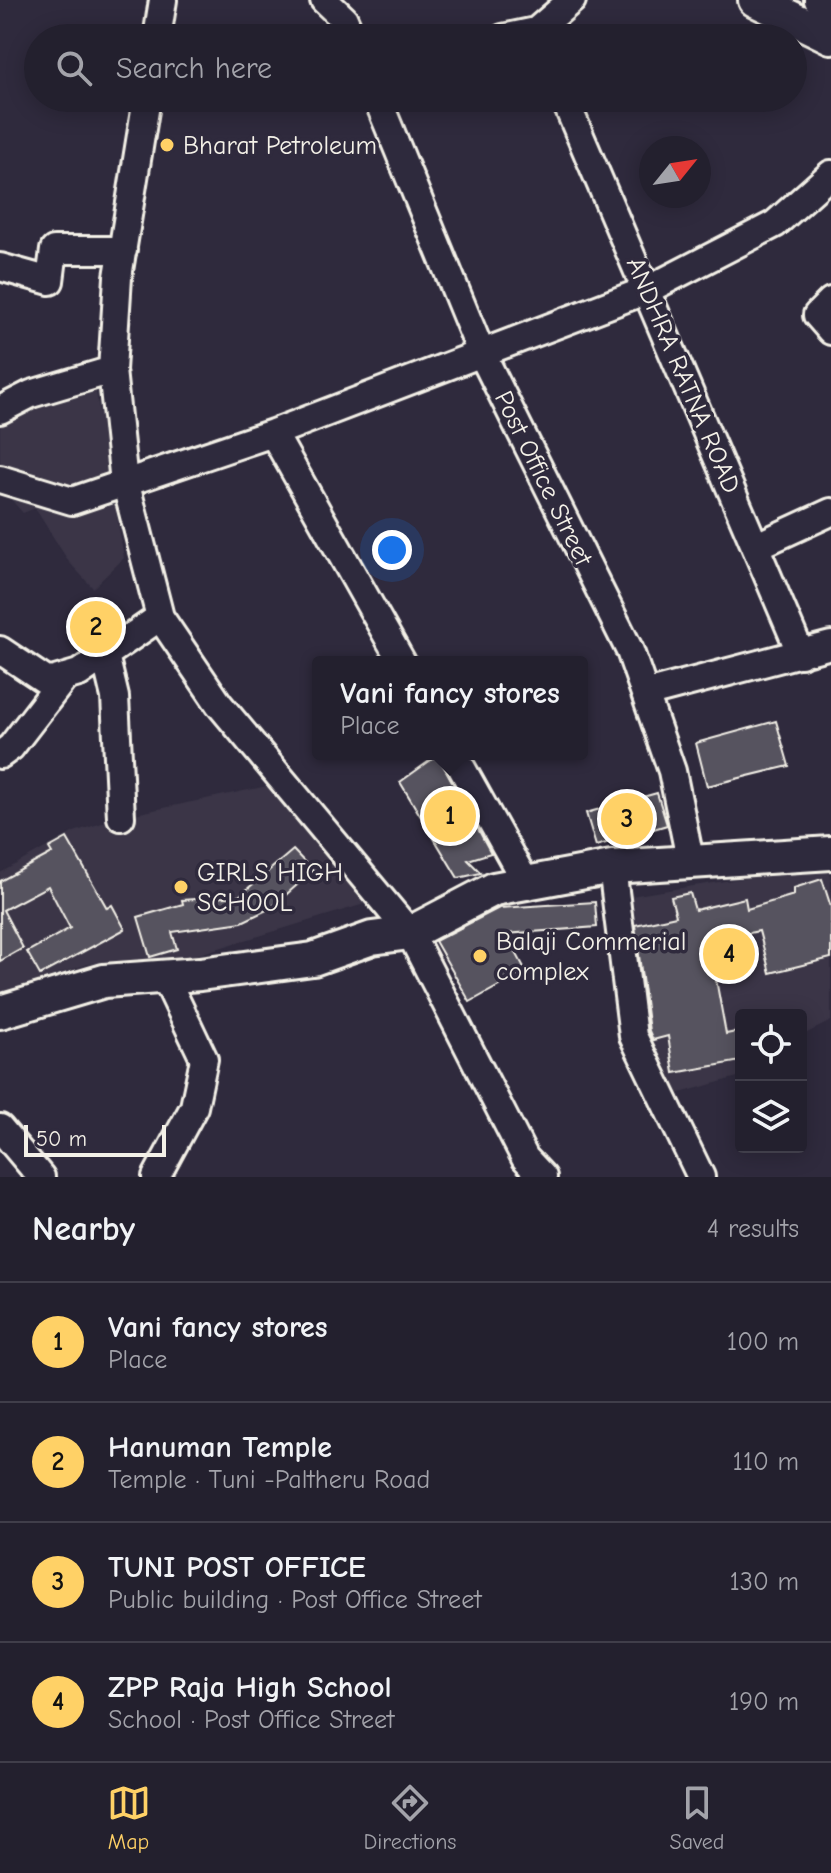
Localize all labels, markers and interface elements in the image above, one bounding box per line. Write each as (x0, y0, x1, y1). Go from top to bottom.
search box (24, 24, 807, 112)
icon: search (52, 46, 96, 90)
text: Search here (116, 51, 272, 86)
place label: Bharat Petroleum (183, 131, 377, 161)
marker: Bharat Petroleum (158, 136, 176, 154)
north arrow (639, 136, 711, 208)
street label: ANDHRA RATNA ROAD (620, 253, 746, 498)
street label: Post Office Street (488, 386, 599, 572)
your location (372, 530, 412, 570)
pin: 2 (70, 597, 122, 657)
popup (312, 656, 588, 760)
text: Vani fancy stores (340, 676, 560, 711)
text: Place (340, 711, 399, 741)
pin: 1 (424, 786, 476, 846)
pin: 3 (601, 789, 653, 849)
place label: GIRLS HIGH SCHOOL (197, 858, 343, 918)
marker: GIRLS HIGH SCHOOL (172, 878, 190, 896)
pin: 4 (703, 924, 755, 984)
place label: Balaji Commerial complex (496, 927, 686, 987)
marker: Balaji Commerial complex (471, 947, 489, 965)
map controls (735, 1009, 807, 1153)
button: locate (735, 1009, 807, 1081)
button: layers (735, 1081, 807, 1153)
scale bar (24, 1121, 166, 1157)
text: 50 m (36, 1126, 87, 1152)
text: Nearby (32, 1209, 135, 1249)
text: 4 results (707, 1214, 799, 1244)
text: Vani fancy stores (108, 1310, 328, 1345)
text: 1 (53, 1327, 63, 1357)
text: 100 m (727, 1327, 799, 1357)
text: Place (108, 1345, 167, 1375)
text: Hanuman Temple (108, 1430, 332, 1465)
text: 2 (52, 1447, 64, 1477)
text: 110 m (732, 1447, 799, 1477)
text: Temple · Tuni -Paltheru Road (108, 1465, 430, 1495)
text: TUNI POST OFFICE (108, 1550, 366, 1585)
text: 3 (52, 1567, 64, 1597)
text: 130 m (730, 1567, 799, 1597)
text: Public building · Post Office Street (108, 1585, 482, 1615)
text: ZPP Raja High School (108, 1670, 392, 1705)
text: 4 (52, 1687, 64, 1717)
text: 190 m (729, 1687, 799, 1717)
text: School · Post Office Street (108, 1705, 394, 1735)
tab: Map (107, 1781, 151, 1855)
tab: Directions (364, 1781, 457, 1855)
tab: Saved (670, 1781, 724, 1855)

